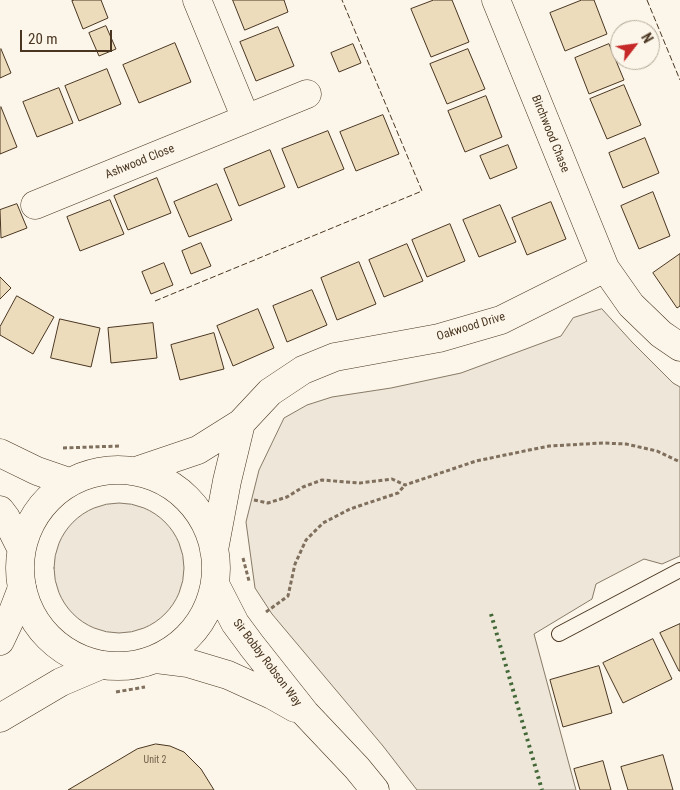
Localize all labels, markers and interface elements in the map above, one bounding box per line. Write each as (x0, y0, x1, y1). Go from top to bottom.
scale bar (22, 20, 115, 52)
north arrow (610, 20, 660, 70)
text: 20 m (28, 30, 58, 48)
text: N (638, 30, 656, 46)
street label: Birchwood Chase (528, 93, 572, 175)
street label: Ashwood Close (103, 142, 177, 182)
street label: Oakwood Drive (435, 310, 507, 344)
street label: Sir Bobby Robson Way (230, 617, 304, 709)
house number: Unit 2 (144, 754, 166, 766)

